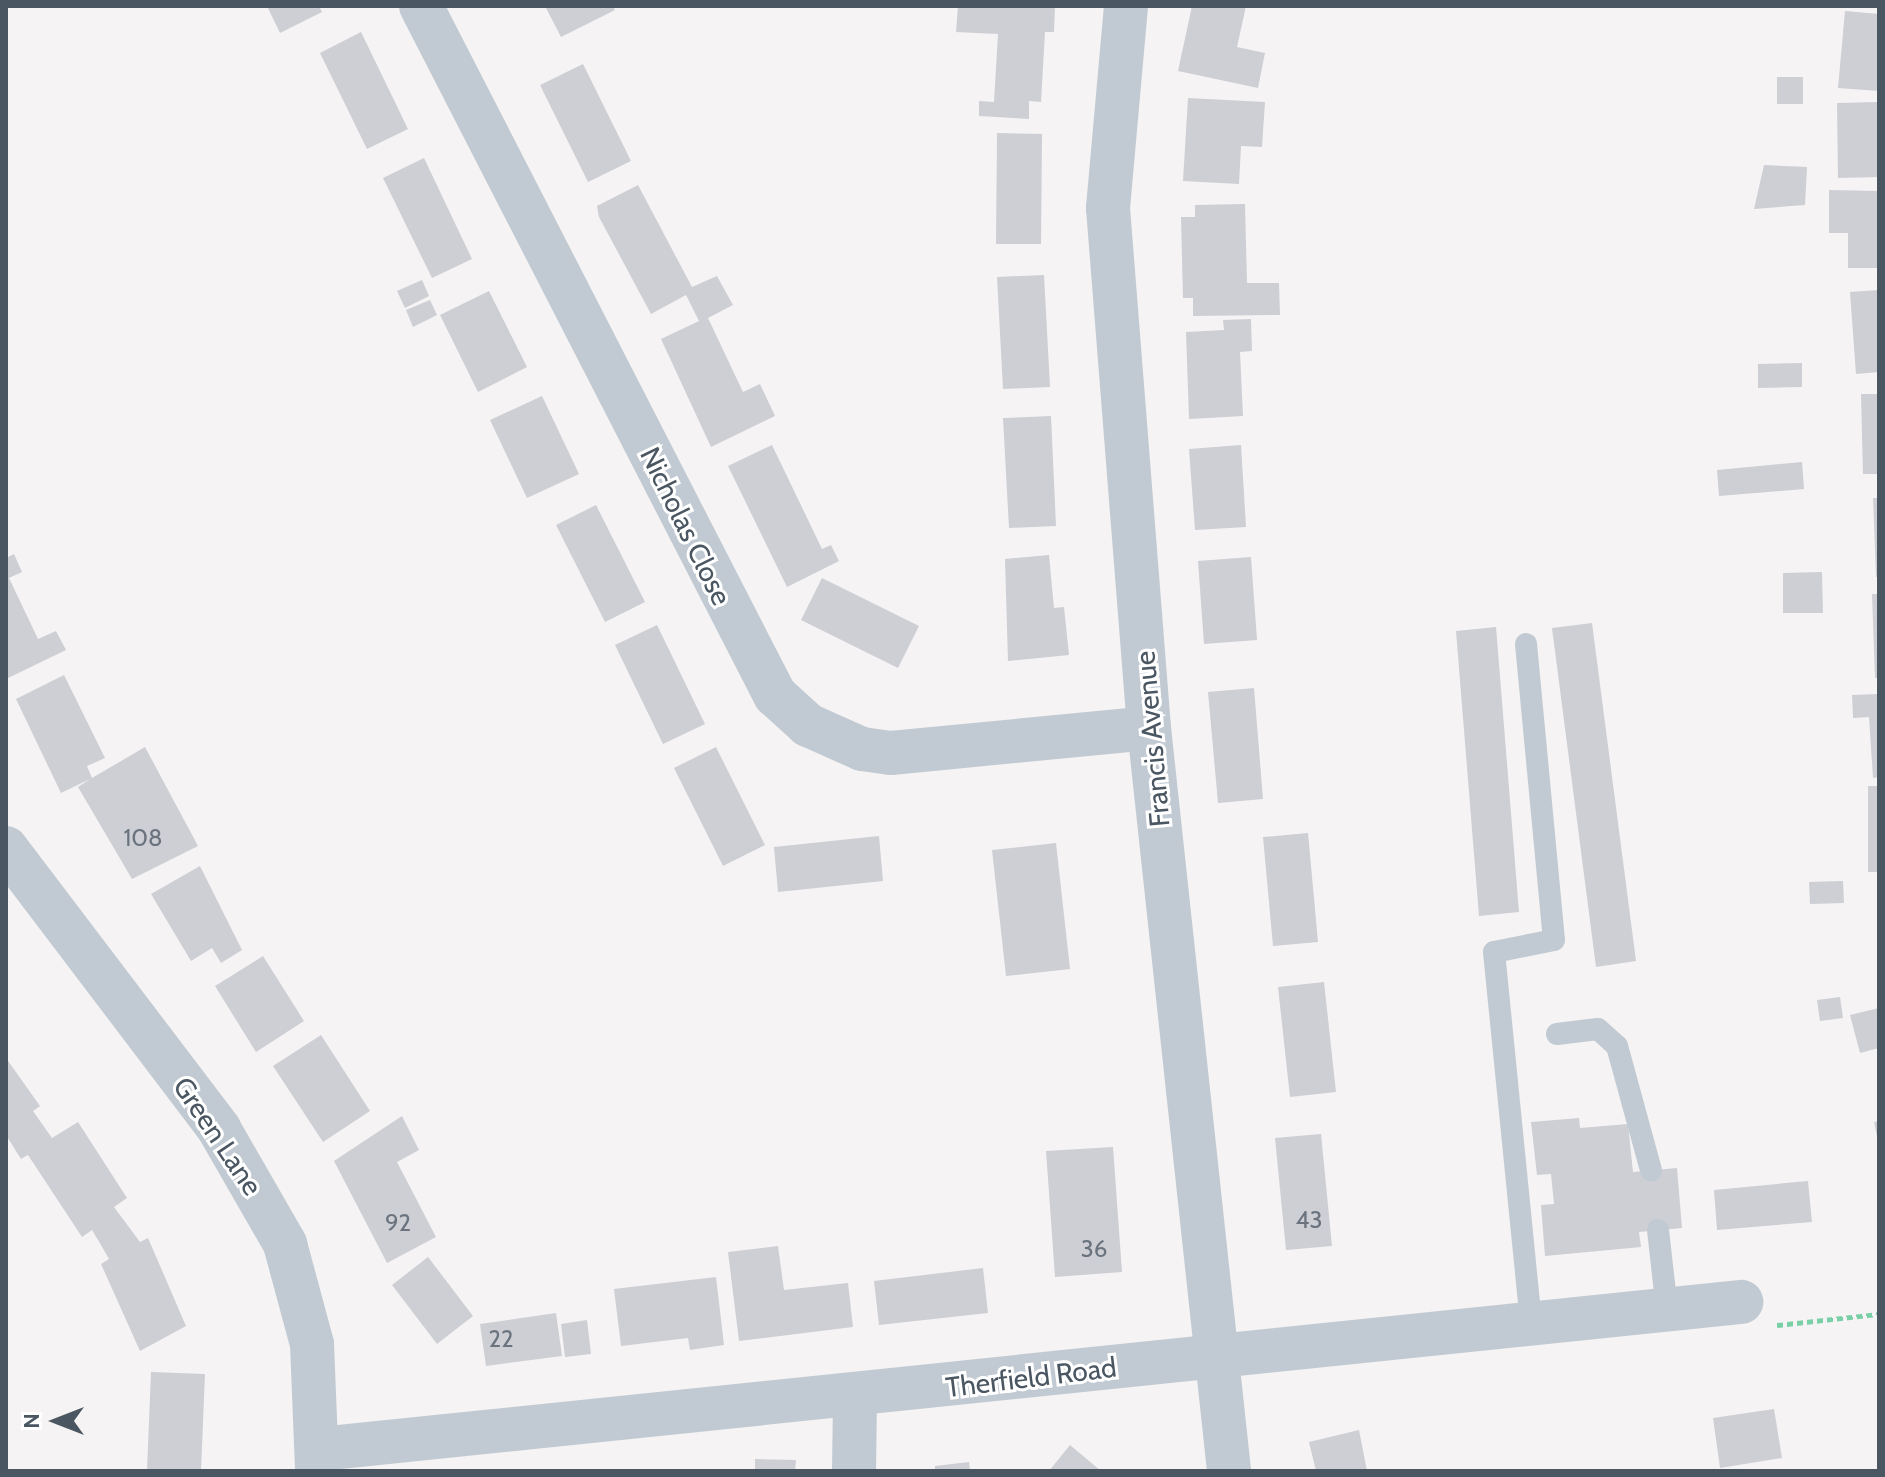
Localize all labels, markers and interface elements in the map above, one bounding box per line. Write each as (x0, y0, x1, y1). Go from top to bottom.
street label: Nicholas Close (633, 441, 739, 611)
street label: Francis Avenue (1128, 650, 1176, 828)
house number: 108 (123, 824, 163, 852)
street label: Green Lane (166, 1071, 270, 1201)
house number: 43 (1296, 1206, 1322, 1234)
house number: 92 (385, 1209, 411, 1237)
house number: 36 (1081, 1235, 1107, 1263)
house number: 22 (488, 1325, 514, 1353)
street label: Therfield Road (944, 1350, 1118, 1404)
north arrow (16, 1381, 96, 1461)
text: N (18, 1413, 45, 1429)

